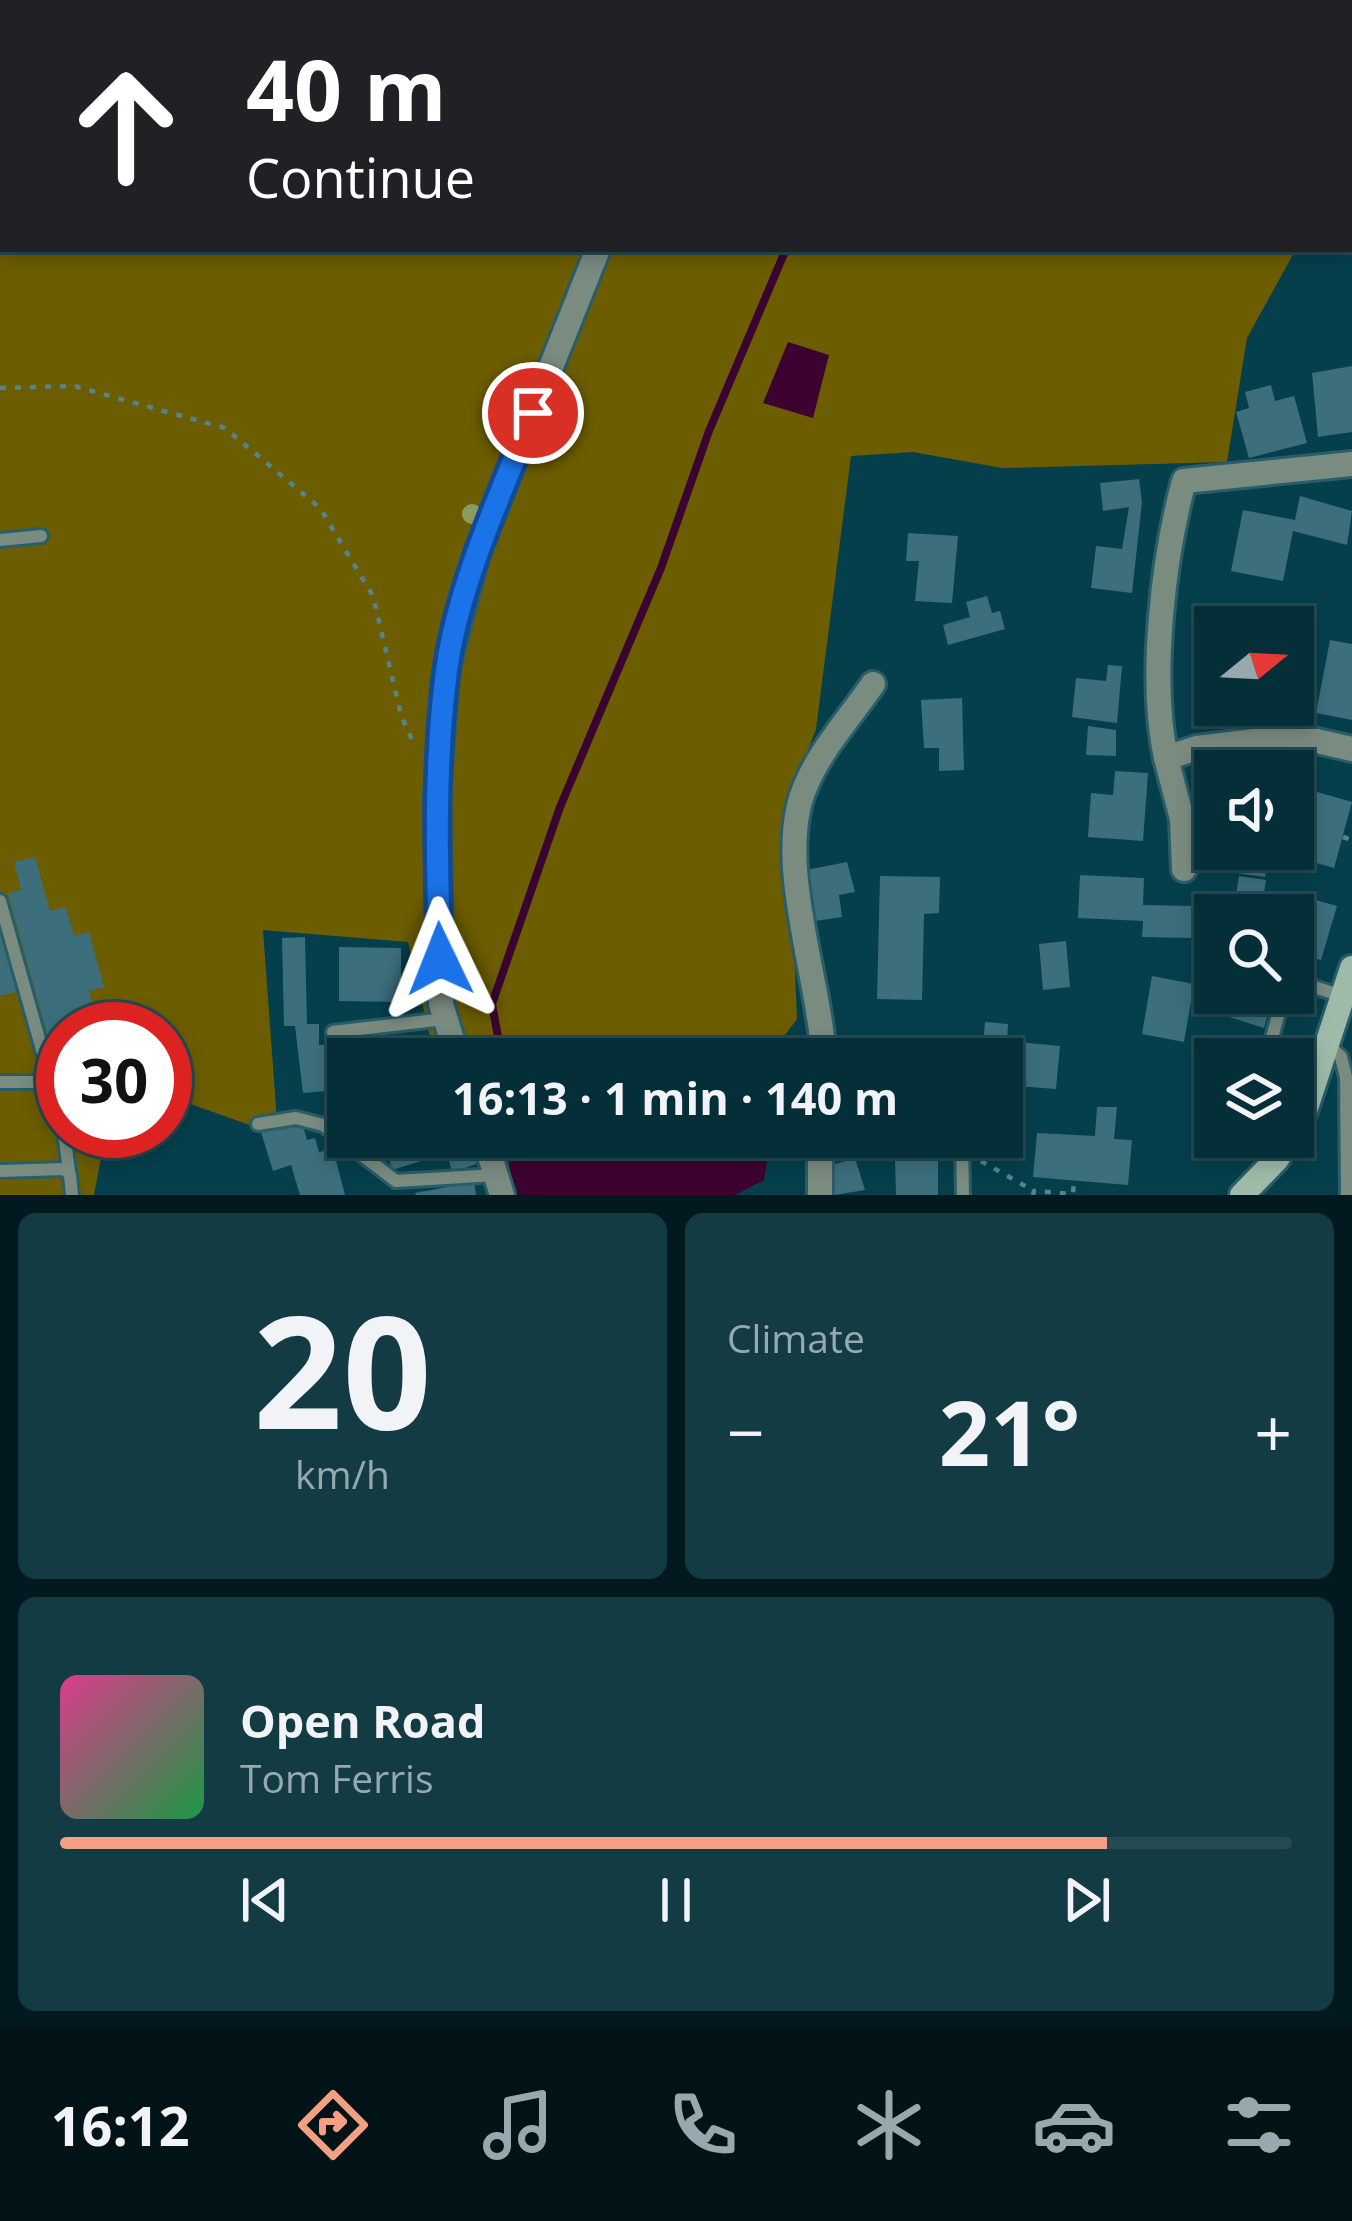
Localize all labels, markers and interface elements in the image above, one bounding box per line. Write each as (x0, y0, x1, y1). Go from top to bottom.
text: 40 m (246, 31, 446, 146)
icon: ahead (48, 48, 204, 204)
text: Continue (246, 140, 475, 214)
pin (482, 362, 584, 464)
icon: arrive (500, 380, 566, 446)
north arrow (1194, 606, 1314, 726)
map controls (1194, 606, 1314, 1158)
button: sound (1194, 750, 1314, 870)
button: search (1194, 894, 1314, 1014)
position arrow (377, 896, 503, 1022)
speed limit sign: 30 (36, 1002, 192, 1158)
button: layers (1194, 1038, 1314, 1158)
text: 16:13 · 1 min · 140 m (452, 1067, 898, 1128)
text: 20 (253, 1262, 432, 1475)
text: Climate (727, 1311, 865, 1364)
text: 21° (939, 1370, 1080, 1492)
text: − (727, 1386, 765, 1476)
text: + (1254, 1386, 1292, 1476)
text: km/h (295, 1447, 390, 1500)
text: Open Road (240, 1690, 485, 1751)
text: Tom Ferris (240, 1751, 434, 1804)
icon: previous (232, 1867, 298, 1933)
icon: pause (643, 1867, 709, 1933)
icon: next (1054, 1867, 1120, 1933)
icon: directions (291, 2083, 375, 2167)
icon: music (476, 2083, 560, 2167)
icon: phone (661, 2083, 745, 2167)
icon: climate (847, 2083, 931, 2167)
icon: car (1032, 2083, 1116, 2167)
icon: filters (1217, 2083, 1301, 2167)
text: 16:12 (51, 2088, 190, 2162)

